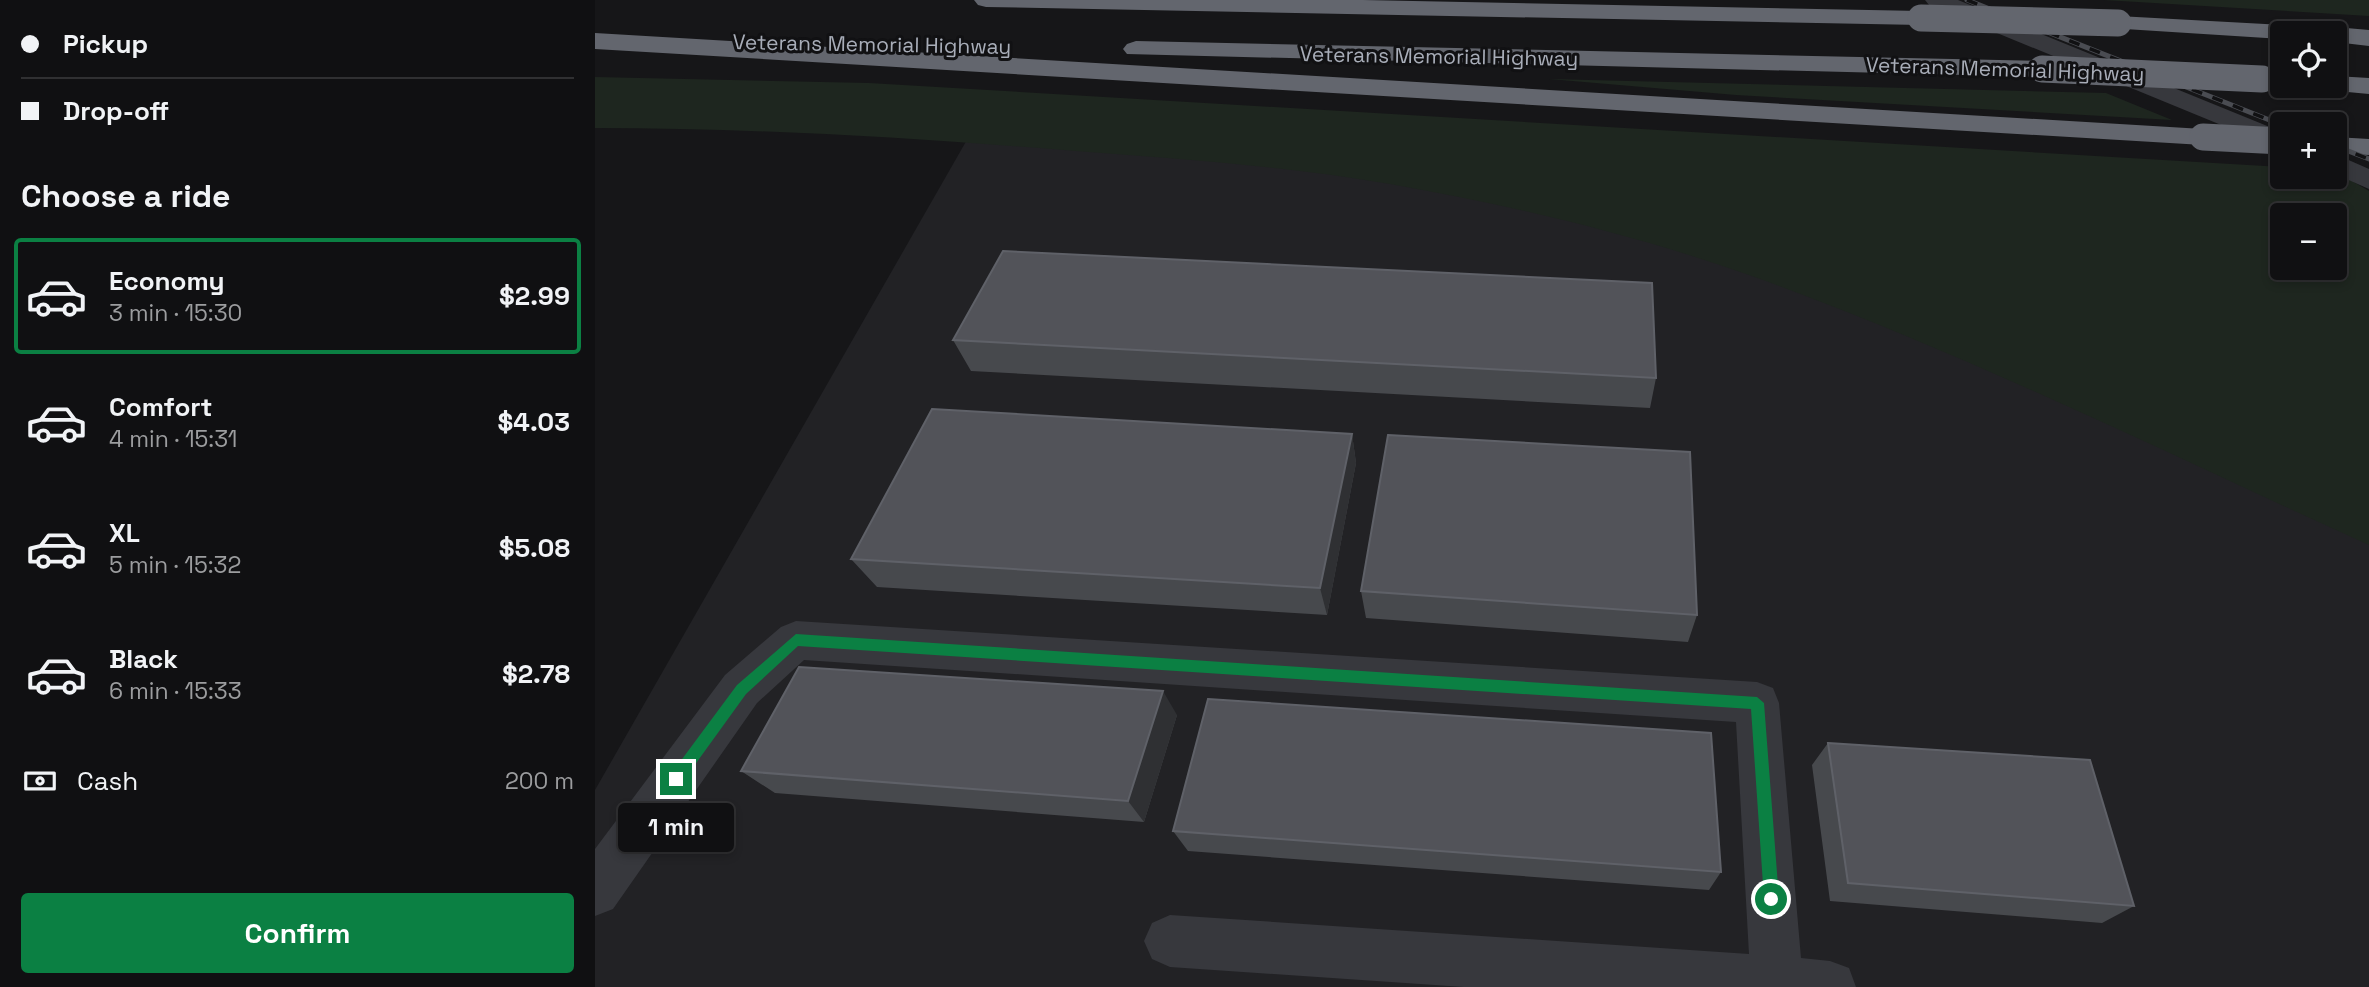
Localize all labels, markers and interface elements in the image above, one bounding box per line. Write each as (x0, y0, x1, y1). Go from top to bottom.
map controls (2270, 21, 2347, 280)
button: locate (2270, 21, 2347, 98)
text: Pickup (63, 27, 148, 61)
street label: Veterans Memorial Highway (732, 28, 1012, 60)
street label: Veterans Memorial Highway (1299, 40, 1579, 72)
street label: Veterans Memorial Highway (1865, 51, 2145, 87)
text: Drop-off (63, 94, 169, 128)
button: + (2270, 112, 2347, 189)
text: Choose a ride (21, 176, 231, 216)
button: − (2270, 203, 2347, 280)
text: Economy (109, 264, 225, 298)
icon: car (25, 265, 88, 328)
text: $2.99 (499, 279, 570, 313)
text: 3 min · 15:30 (109, 298, 242, 328)
text: Comfort (109, 390, 212, 424)
icon: car (25, 391, 88, 454)
text: $4.03 (498, 405, 570, 439)
text: 4 min · 15:31 (109, 424, 237, 454)
text: XL (109, 516, 140, 550)
icon: car (25, 517, 88, 580)
text: $5.08 (499, 531, 570, 565)
text: 5 min · 15:32 (109, 550, 241, 580)
text: Black (109, 642, 178, 676)
icon: car (25, 643, 88, 706)
text: $2.78 (502, 657, 570, 691)
text: 6 min · 15:33 (109, 676, 242, 706)
icon: cash (21, 762, 59, 800)
route end (660, 763, 692, 795)
text: Cash (77, 764, 138, 798)
text: 200 m (505, 766, 574, 796)
callout: 1 min (618, 804, 734, 852)
text: 1 min (648, 812, 704, 842)
route start (1755, 883, 1787, 915)
button: Confirm (21, 893, 574, 973)

